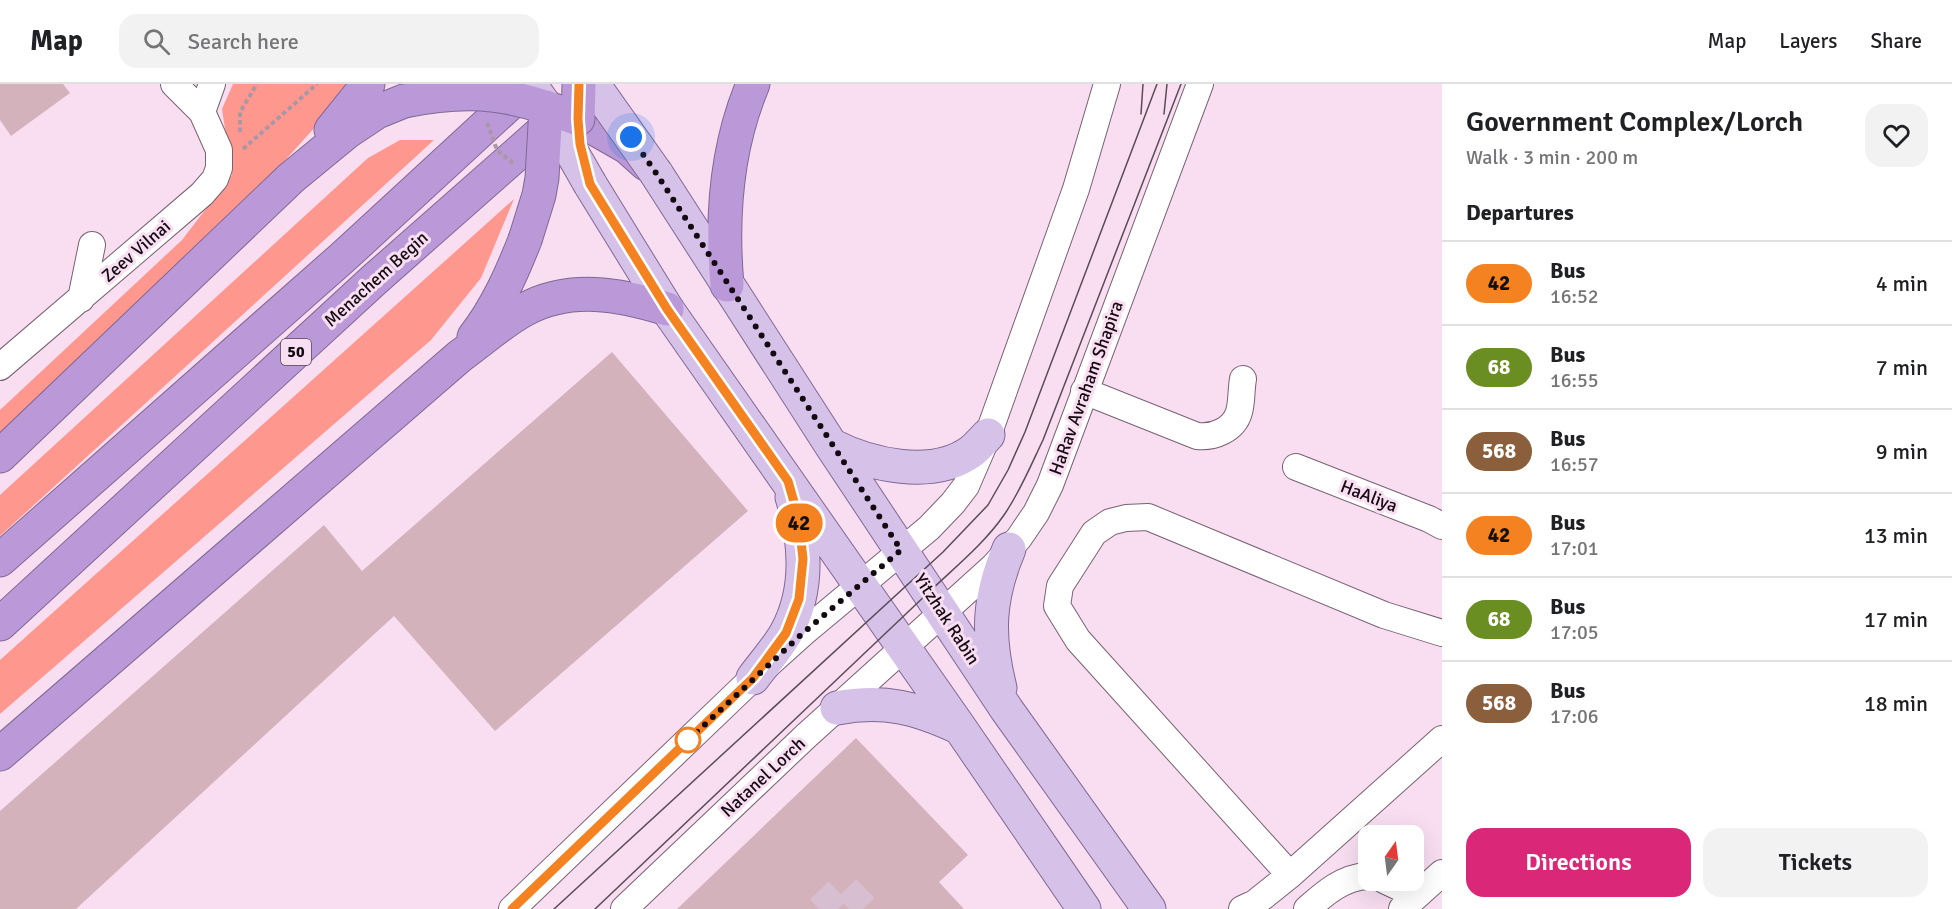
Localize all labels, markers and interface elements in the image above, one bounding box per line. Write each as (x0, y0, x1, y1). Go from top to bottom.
search box (119, 14, 539, 68)
text: Map (30, 24, 83, 58)
icon: search (140, 25, 173, 58)
text: Search here (188, 28, 299, 55)
text: Map (1708, 28, 1746, 54)
text: Layers (1779, 28, 1837, 54)
text: Share (1870, 28, 1922, 54)
button: heart (1865, 104, 1928, 167)
text: Government Complex/Lorch (1466, 105, 1803, 139)
your location (616, 122, 646, 152)
text: Walk · 3 min · 200 m (1466, 145, 1638, 170)
text: Departures (1466, 199, 1574, 226)
street label: Zeev Vilnai (97, 215, 175, 287)
street label: Menachem Begin (320, 227, 432, 331)
text: Bus (1550, 257, 1585, 284)
text: 42 (1488, 270, 1510, 296)
text: 4 min (1876, 270, 1928, 297)
text: 16:52 (1550, 284, 1599, 309)
street label: HaRav Avraham Shapira (1044, 298, 1128, 478)
road number: 50 (281, 339, 311, 365)
text: Bus (1550, 341, 1585, 368)
text: 68 (1488, 354, 1510, 380)
text: 7 min (1876, 354, 1928, 381)
text: 16:55 (1550, 368, 1599, 393)
text: Bus (1550, 425, 1585, 452)
text: 568 (1482, 438, 1516, 464)
text: 9 min (1876, 438, 1928, 465)
text: 16:57 (1550, 452, 1599, 477)
street label: HaAliya (1337, 475, 1401, 517)
line badge: 42 (772, 504, 826, 542)
text: Bus (1550, 509, 1585, 536)
text: 42 (788, 510, 810, 536)
text: 42 (1488, 522, 1510, 548)
text: 13 min (1864, 522, 1928, 549)
text: 17:01 (1550, 536, 1599, 561)
street label: Yitzhak Rabin (909, 569, 985, 669)
text: Bus (1550, 593, 1585, 620)
text: 68 (1488, 606, 1510, 632)
text: 17 min (1864, 606, 1928, 633)
text: 17:05 (1550, 620, 1599, 645)
text: Bus (1550, 677, 1585, 704)
text: 568 (1482, 690, 1516, 716)
text: 18 min (1864, 690, 1928, 717)
text: 17:06 (1550, 704, 1599, 729)
unlabelled marker (675, 727, 701, 753)
street label: Natanel Lorch (716, 732, 810, 822)
north arrow (1358, 825, 1424, 891)
map controls (1358, 825, 1424, 891)
button: Directions (1466, 828, 1691, 897)
button: Tickets (1703, 828, 1928, 897)

